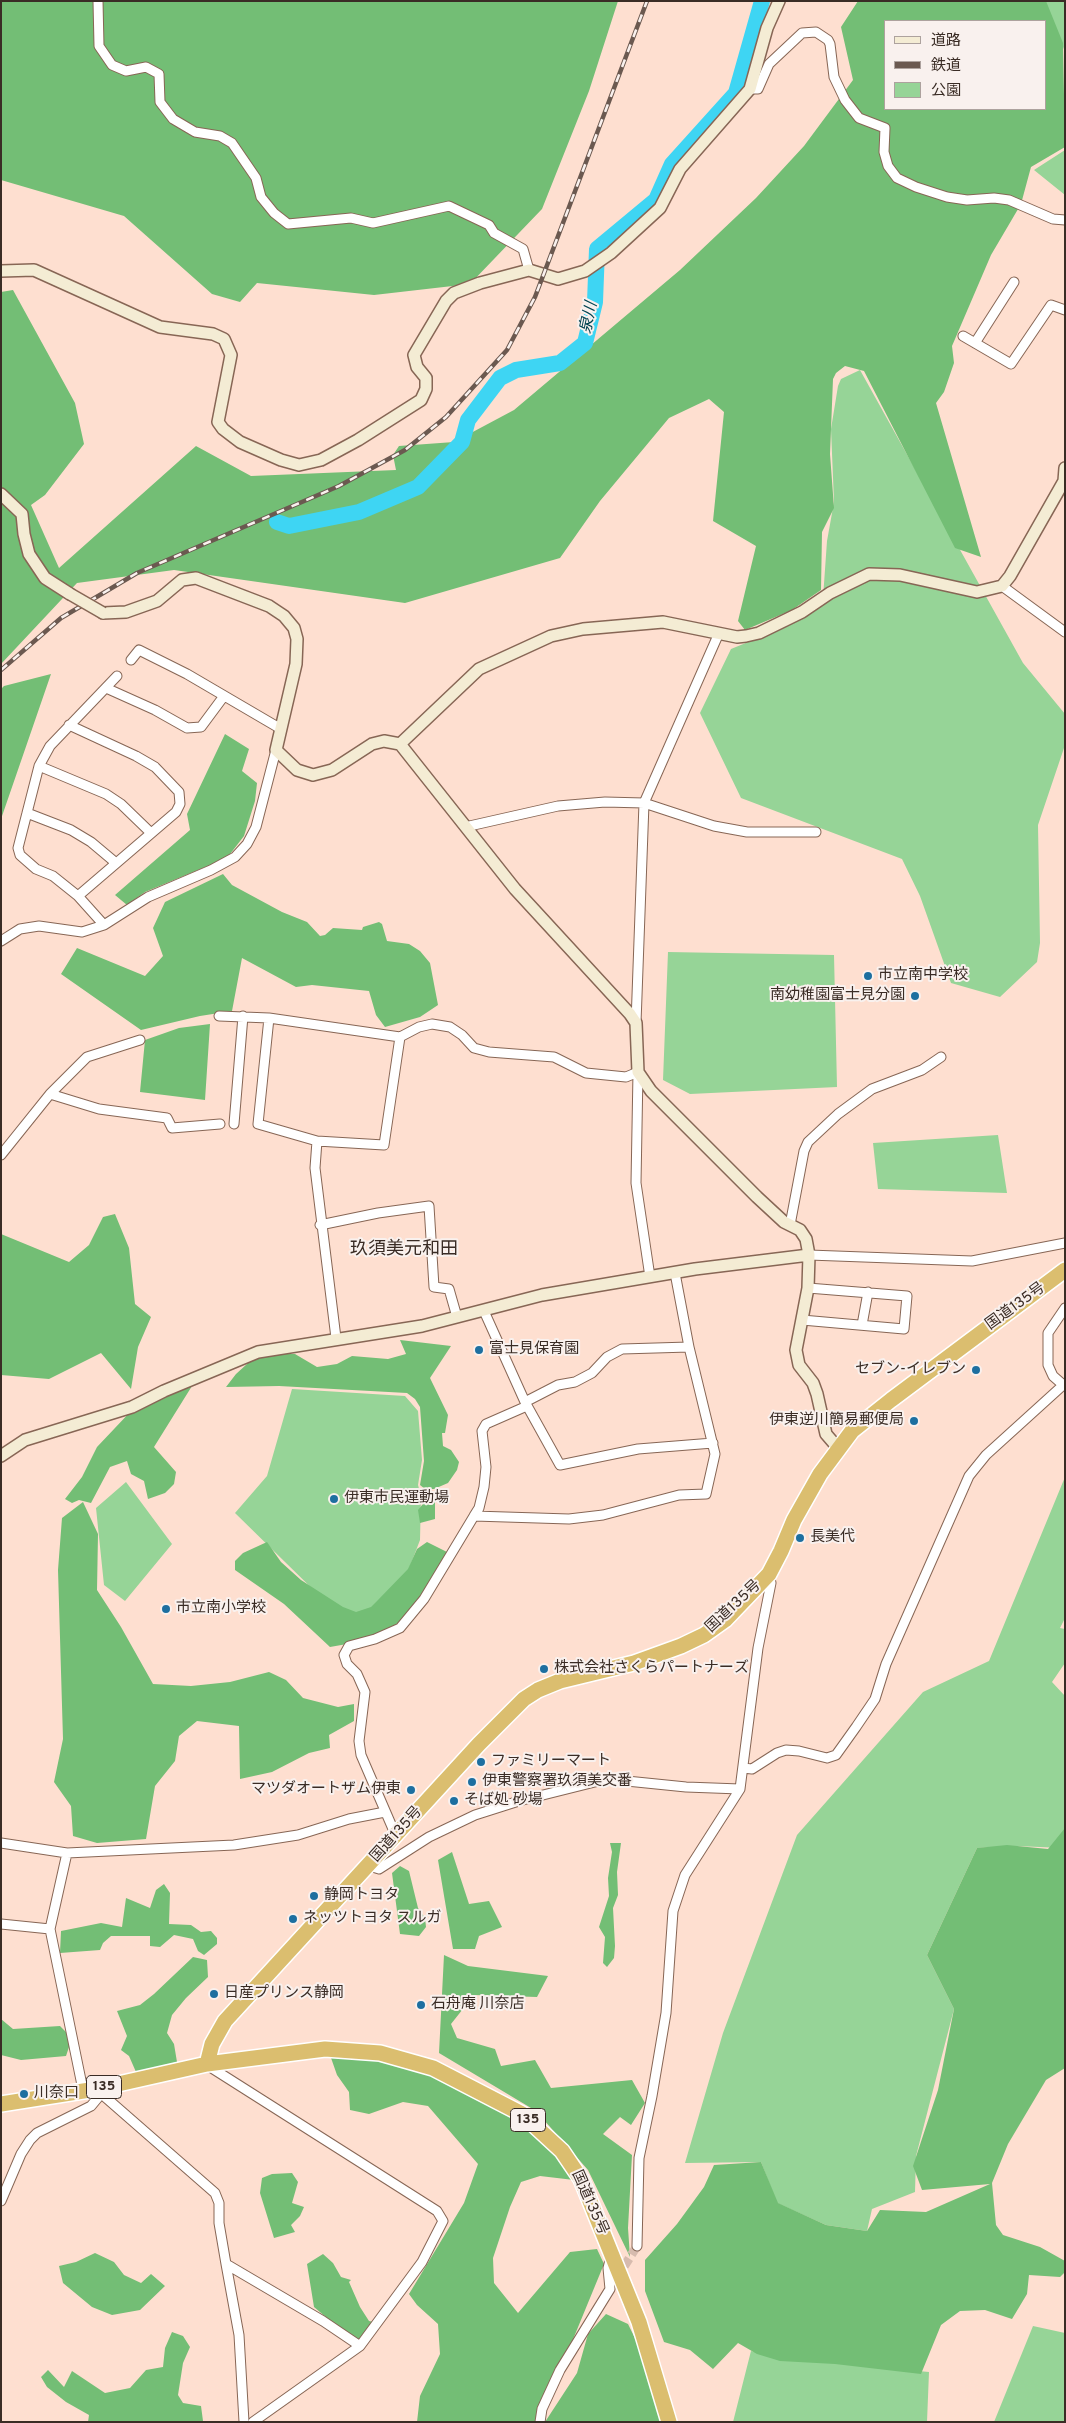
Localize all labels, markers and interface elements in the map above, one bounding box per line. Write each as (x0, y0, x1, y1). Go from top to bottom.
legend (884, 20, 1046, 110)
text: 道路 (931, 32, 961, 51)
text: 鉄道 (931, 57, 961, 76)
text: 公園 (931, 82, 961, 101)
water label: 泉川 (577, 300, 603, 336)
place label: 市立南中学校 (878, 967, 968, 985)
marker: 市立南中学校 (862, 970, 874, 982)
place label: 南幼稚園富士見分園 (770, 987, 905, 1005)
marker: 南幼稚園富士見分園 (909, 990, 921, 1002)
district label: 玖須美元和田 (350, 1239, 458, 1261)
street label: 国道135号 (983, 1279, 1049, 1335)
place label: 富士見保育園 (489, 1341, 579, 1359)
marker: 富士見保育園 (473, 1344, 485, 1356)
place label: セブン-イレブン (855, 1361, 966, 1379)
marker: セブン-イレブン (970, 1364, 982, 1376)
place label: 伊東逆川簡易郵便局 (769, 1412, 904, 1430)
marker: 伊東逆川簡易郵便局 (908, 1415, 920, 1427)
place label: 伊東市民運動場 (344, 1490, 449, 1508)
marker: 伊東市民運動場 (328, 1493, 340, 1505)
place label: 長美代 (810, 1529, 855, 1547)
marker: 長美代 (794, 1532, 806, 1544)
street label: 国道135号 (703, 1577, 765, 1637)
place label: 市立南小学校 (176, 1600, 266, 1618)
marker: 市立南小学校 (160, 1603, 172, 1615)
place label: 株式会社さくらパートナーズ (554, 1660, 749, 1678)
marker: 株式会社さくらパートナーズ (538, 1663, 550, 1675)
place label: ファミリーマート (491, 1753, 611, 1771)
marker: ファミリーマート (475, 1756, 487, 1768)
place label: 伊東警察署玖須美交番 (482, 1773, 632, 1791)
marker: 伊東警察署玖須美交番 (466, 1776, 478, 1788)
place label: マツダオートザム伊東 (251, 1781, 401, 1799)
marker: マツダオートザム伊東 (405, 1784, 417, 1796)
place label: そば処 砂場 (464, 1792, 543, 1810)
marker: そば処 砂場 (448, 1795, 460, 1807)
street label: 国道135号 (367, 1803, 427, 1867)
place label: 静岡トヨタ (324, 1887, 399, 1905)
marker: 静岡トヨタ (308, 1890, 320, 1902)
place label: ネッツトヨタ スルガ (303, 1910, 442, 1928)
marker: ネッツトヨタ スルガ (287, 1913, 299, 1925)
place label: 日産プリンス静岡 (224, 1985, 344, 2003)
marker: 日産プリンス静岡 (208, 1988, 220, 2000)
place label: 石舟庵 川奈店 (431, 1996, 525, 2014)
marker: 石舟庵 川奈店 (415, 1999, 427, 2011)
road number: 135 (86, 2076, 122, 2098)
place label: 川奈口 (34, 2085, 79, 2103)
marker: 川奈口 (18, 2088, 30, 2100)
road number: 135 (510, 2108, 546, 2132)
street label: 国道135号 (567, 2168, 611, 2238)

